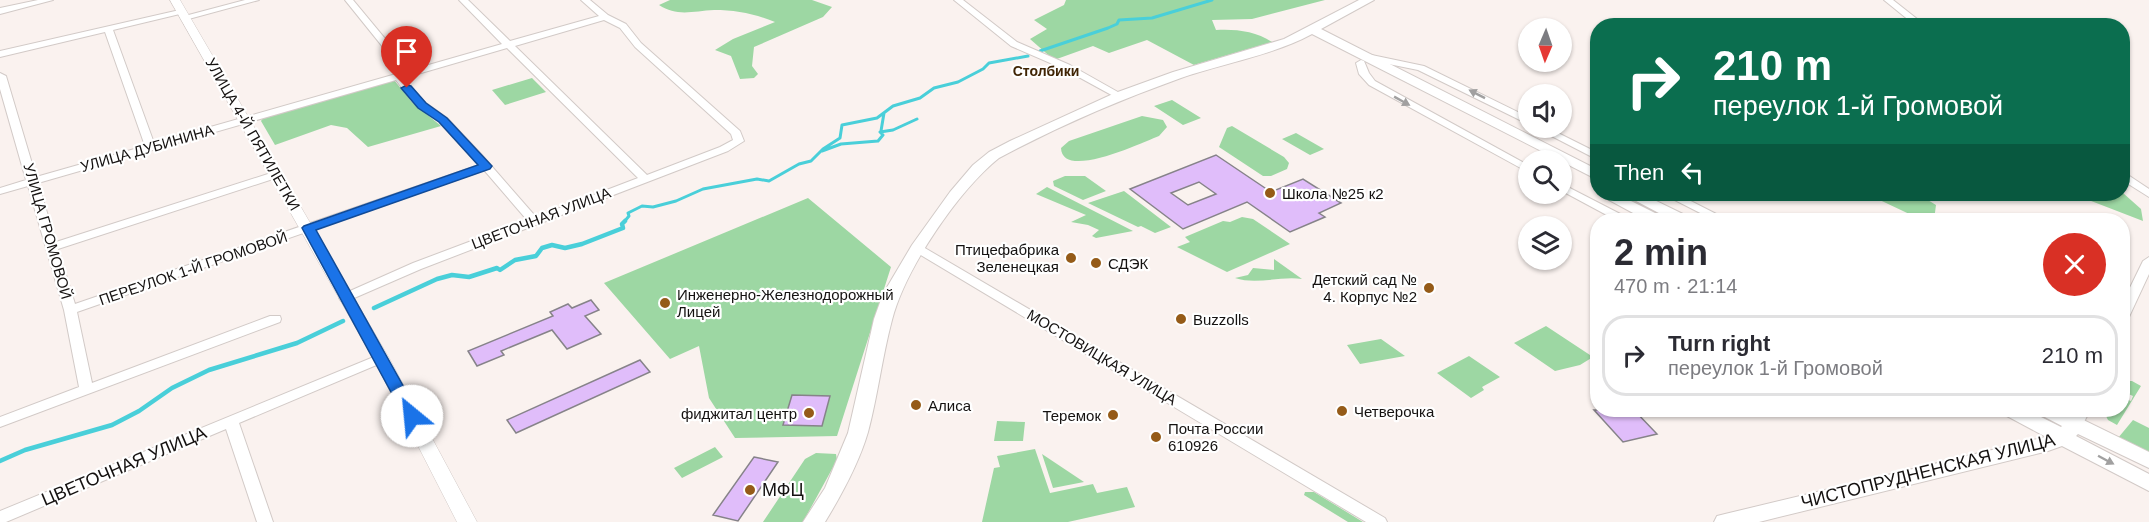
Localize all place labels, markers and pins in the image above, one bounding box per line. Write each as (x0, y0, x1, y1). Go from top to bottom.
pin (381, 26, 432, 88)
place label: Школа №25 к2 (1282, 185, 1384, 202)
marker: Школа №25 к2 (1263, 186, 1277, 200)
place label: Птицефабрика Зеленецкая (955, 241, 1060, 275)
marker: Птицефабрика Зеленецкая (1064, 251, 1078, 265)
place label: СДЭК (1108, 255, 1148, 272)
marker: СДЭК (1089, 256, 1103, 270)
place label: Детский сад № 4. Корпус №2 (1312, 271, 1417, 305)
marker: Детский сад № 4. Корпус №2 (1422, 281, 1436, 295)
place label: Инженерно-Железнодорожный Лицей (677, 286, 894, 320)
marker: Инженерно-Железнодорожный Лицей (658, 296, 672, 310)
place label: Buzzolls (1193, 311, 1249, 328)
marker: Buzzolls (1174, 312, 1188, 326)
place label: Алиса (928, 397, 972, 414)
marker: Алиса (909, 398, 923, 412)
place label: Четверочка (1354, 403, 1435, 420)
marker: Четверочка (1335, 404, 1349, 418)
place label: фиджитал центр (681, 405, 797, 422)
marker: фиджитал центр (802, 406, 816, 420)
place label: Теремок (1042, 407, 1101, 424)
marker: Теремок (1106, 408, 1120, 422)
place label: Почта России 610926 (1168, 420, 1263, 454)
marker: Почта России 610926 (1149, 430, 1163, 444)
place label: МФЦ (762, 480, 804, 500)
marker: МФЦ (743, 483, 757, 497)

